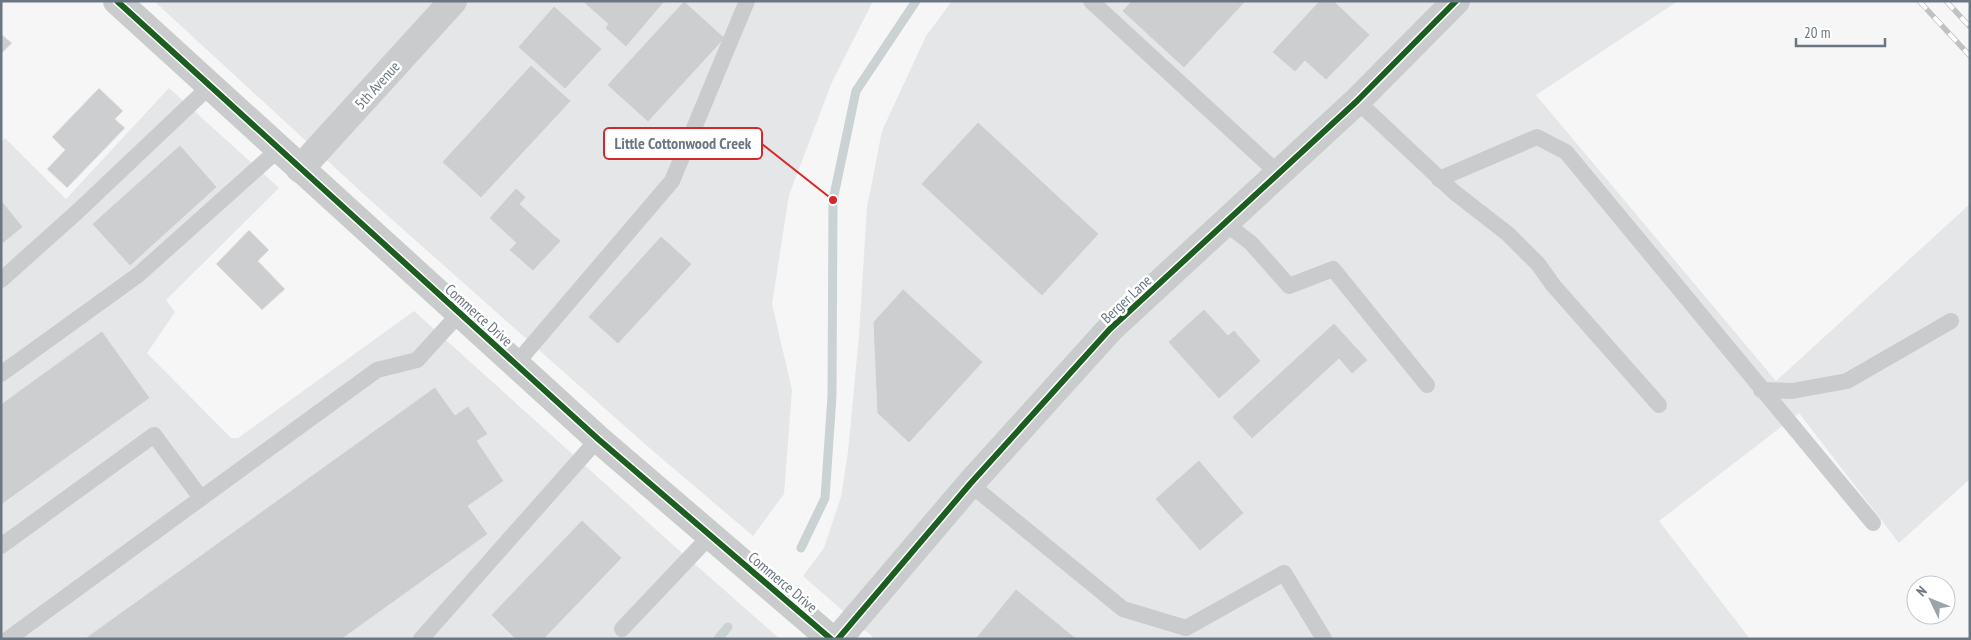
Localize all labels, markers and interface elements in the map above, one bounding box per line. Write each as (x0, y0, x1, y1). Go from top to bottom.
scale bar (1796, 15, 1885, 47)
text: 20 m (1804, 23, 1830, 42)
street label: 5th Avenue (350, 57, 404, 113)
callout: Little Cottonwood Creek (604, 128, 762, 159)
text: Little Cottonwood Creek (615, 133, 752, 153)
street label: Berger Lane (1097, 271, 1155, 327)
street label: Commerce Drive (441, 280, 517, 350)
street label: Commerce Drive (745, 548, 821, 616)
north arrow (1906, 575, 1956, 625)
text: N (1912, 582, 1931, 600)

